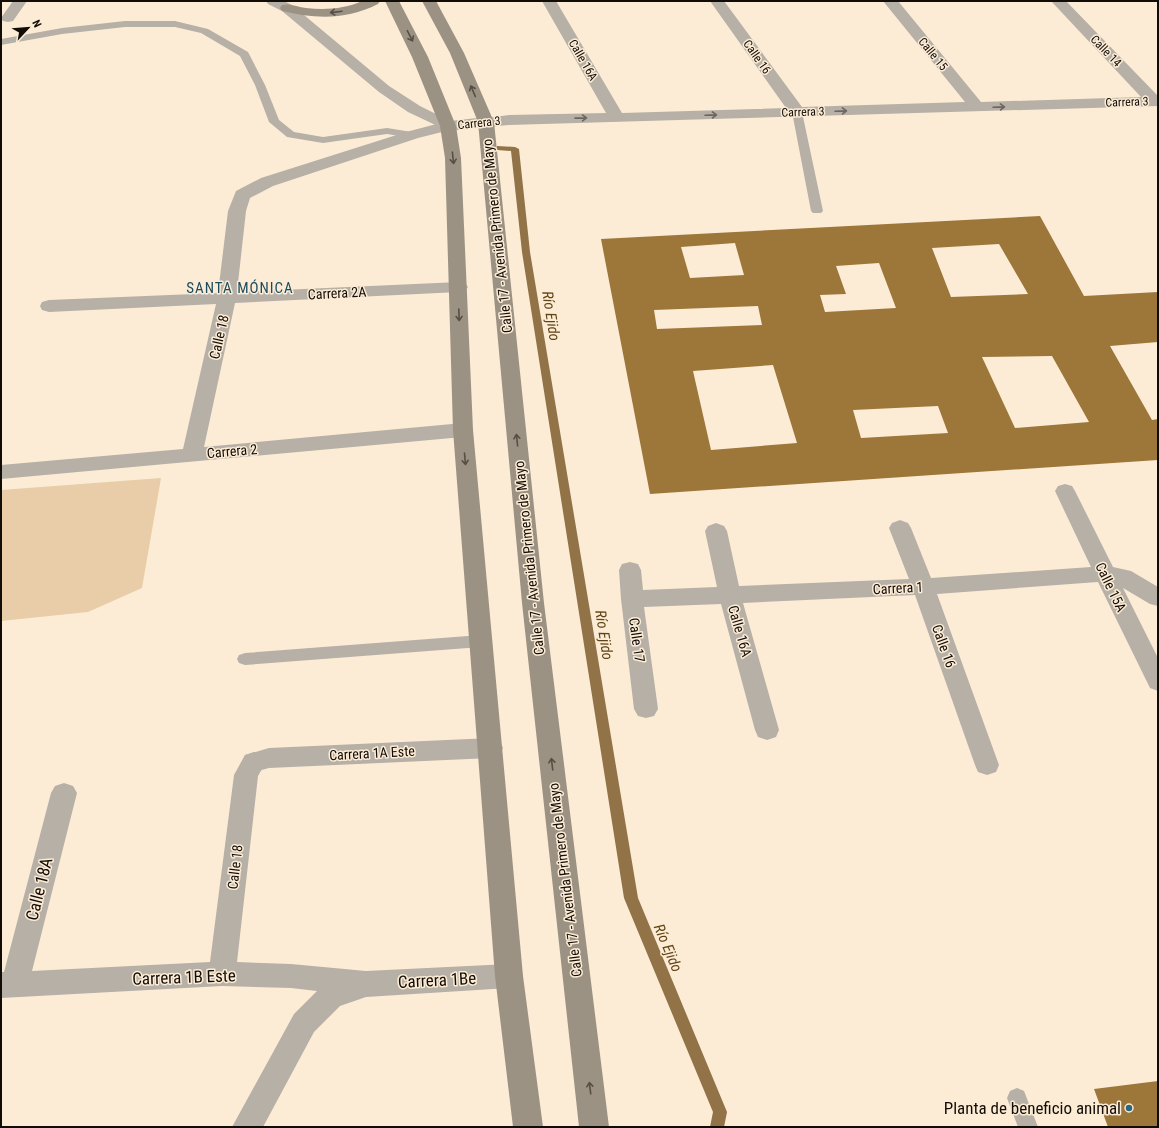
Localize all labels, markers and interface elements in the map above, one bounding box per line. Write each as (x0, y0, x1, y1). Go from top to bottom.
north arrow (8, 8, 48, 48)
one-way arrow (330, 8, 343, 16)
text: N (29, 18, 44, 30)
one-way arrow (406, 30, 414, 42)
street label: Calle 14 (1088, 32, 1124, 70)
street label: Calle 15 (916, 35, 951, 73)
street label: Calle 16A (566, 37, 600, 83)
street label: Calle 16 (740, 37, 774, 77)
one-way arrow (468, 85, 476, 97)
street label: Carrera 3 (1105, 94, 1149, 110)
one-way arrow (992, 103, 1005, 110)
street label: Carrera 3 (781, 104, 825, 120)
one-way arrow (834, 107, 847, 115)
one-way arrow (704, 111, 717, 119)
street label: Carrera 3 (457, 114, 501, 132)
one-way arrow (574, 115, 587, 122)
street label: Calle 17 - Avenida Primero de Mayo (479, 138, 515, 334)
one-way arrow (449, 151, 456, 164)
district label: SANTA MÓNICA (186, 279, 294, 297)
street label: Carrera 2A (307, 283, 367, 303)
water label: Río Ejido (538, 290, 564, 342)
one-way arrow (456, 308, 463, 321)
street label: Calle 18 (206, 313, 232, 361)
one-way arrow (513, 434, 521, 447)
street label: Carrera 2 (206, 441, 258, 461)
one-way arrow (462, 452, 469, 465)
street label: Calle 17 - Avenida Primero de Mayo (511, 460, 547, 656)
street label: Calle 15A (1092, 560, 1130, 614)
street label: Carrera 1 (872, 579, 924, 597)
street label: Calle 16A (725, 603, 755, 659)
water label: Río Ejido (591, 609, 617, 661)
street label: Calle 17 (626, 617, 648, 663)
street label: Calle 16 (929, 622, 959, 670)
street label: Carrera 1A Este (329, 743, 416, 763)
one-way arrow (548, 758, 556, 771)
street label: Calle 17 - Avenida Primero de Mayo (545, 782, 585, 978)
street label: Calle 18 (224, 844, 246, 890)
street label: Calle 18A (22, 855, 56, 922)
water label: Río Ejido (650, 921, 686, 975)
street label: Carrera 1B Este (132, 965, 236, 989)
street label: Carrera 1Be (397, 968, 477, 992)
one-way arrow (586, 1082, 593, 1095)
place label: Planta de beneficio animal (944, 1098, 1121, 1118)
marker: Planta de beneficio animal (1124, 1103, 1134, 1113)

